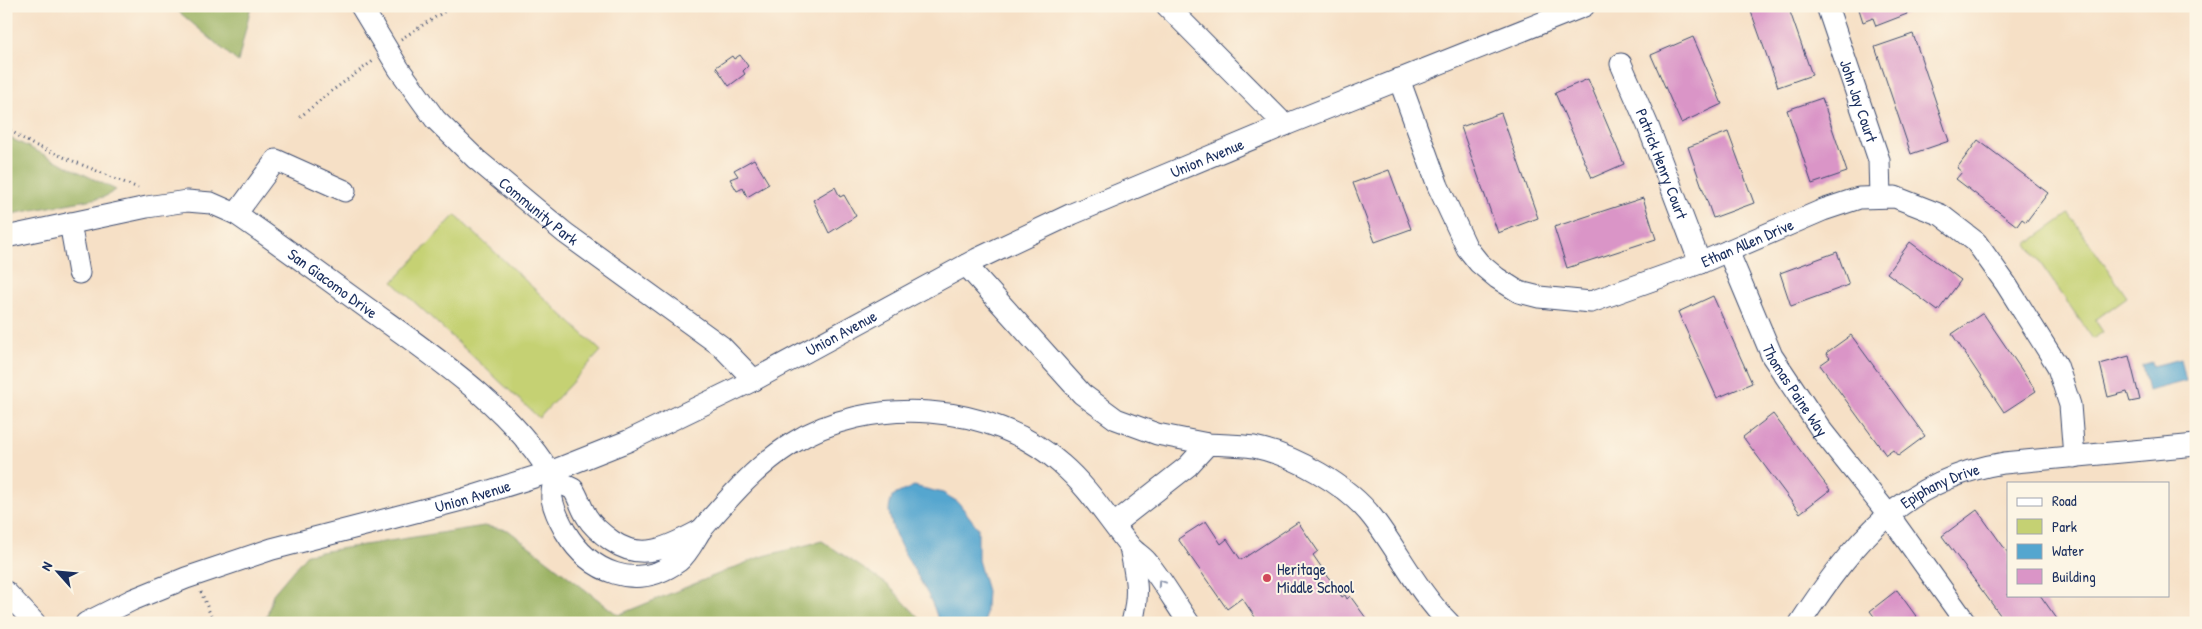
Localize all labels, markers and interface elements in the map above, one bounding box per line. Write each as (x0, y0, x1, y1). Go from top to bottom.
street label: John Jay Court (1835, 56, 1883, 145)
street label: Patrick Henry Court (1631, 105, 1694, 223)
street label: Union Avenue (1167, 132, 1248, 183)
street label: Community Park (494, 172, 583, 251)
street label: Ethan Allen Drive (1697, 213, 1797, 272)
street label: San Giacomo Drive (284, 243, 383, 324)
street label: Union Avenue (802, 304, 881, 361)
street label: Thomas Paine Way (1757, 341, 1833, 441)
street label: Epiphany Drive (1896, 457, 1982, 513)
street label: Union Avenue (433, 474, 514, 517)
legend (2007, 482, 2170, 596)
text: Road (2052, 490, 2077, 511)
text: Park (2052, 516, 2077, 537)
text: Water (2052, 540, 2084, 561)
north arrow (32, 546, 82, 596)
text: N (36, 558, 56, 574)
place label: Heritage Middle School (1277, 558, 1355, 598)
text: Building (2052, 566, 2096, 587)
marker: Heritage Middle School (1261, 572, 1273, 584)
one-way arrow (1158, 579, 1167, 589)

